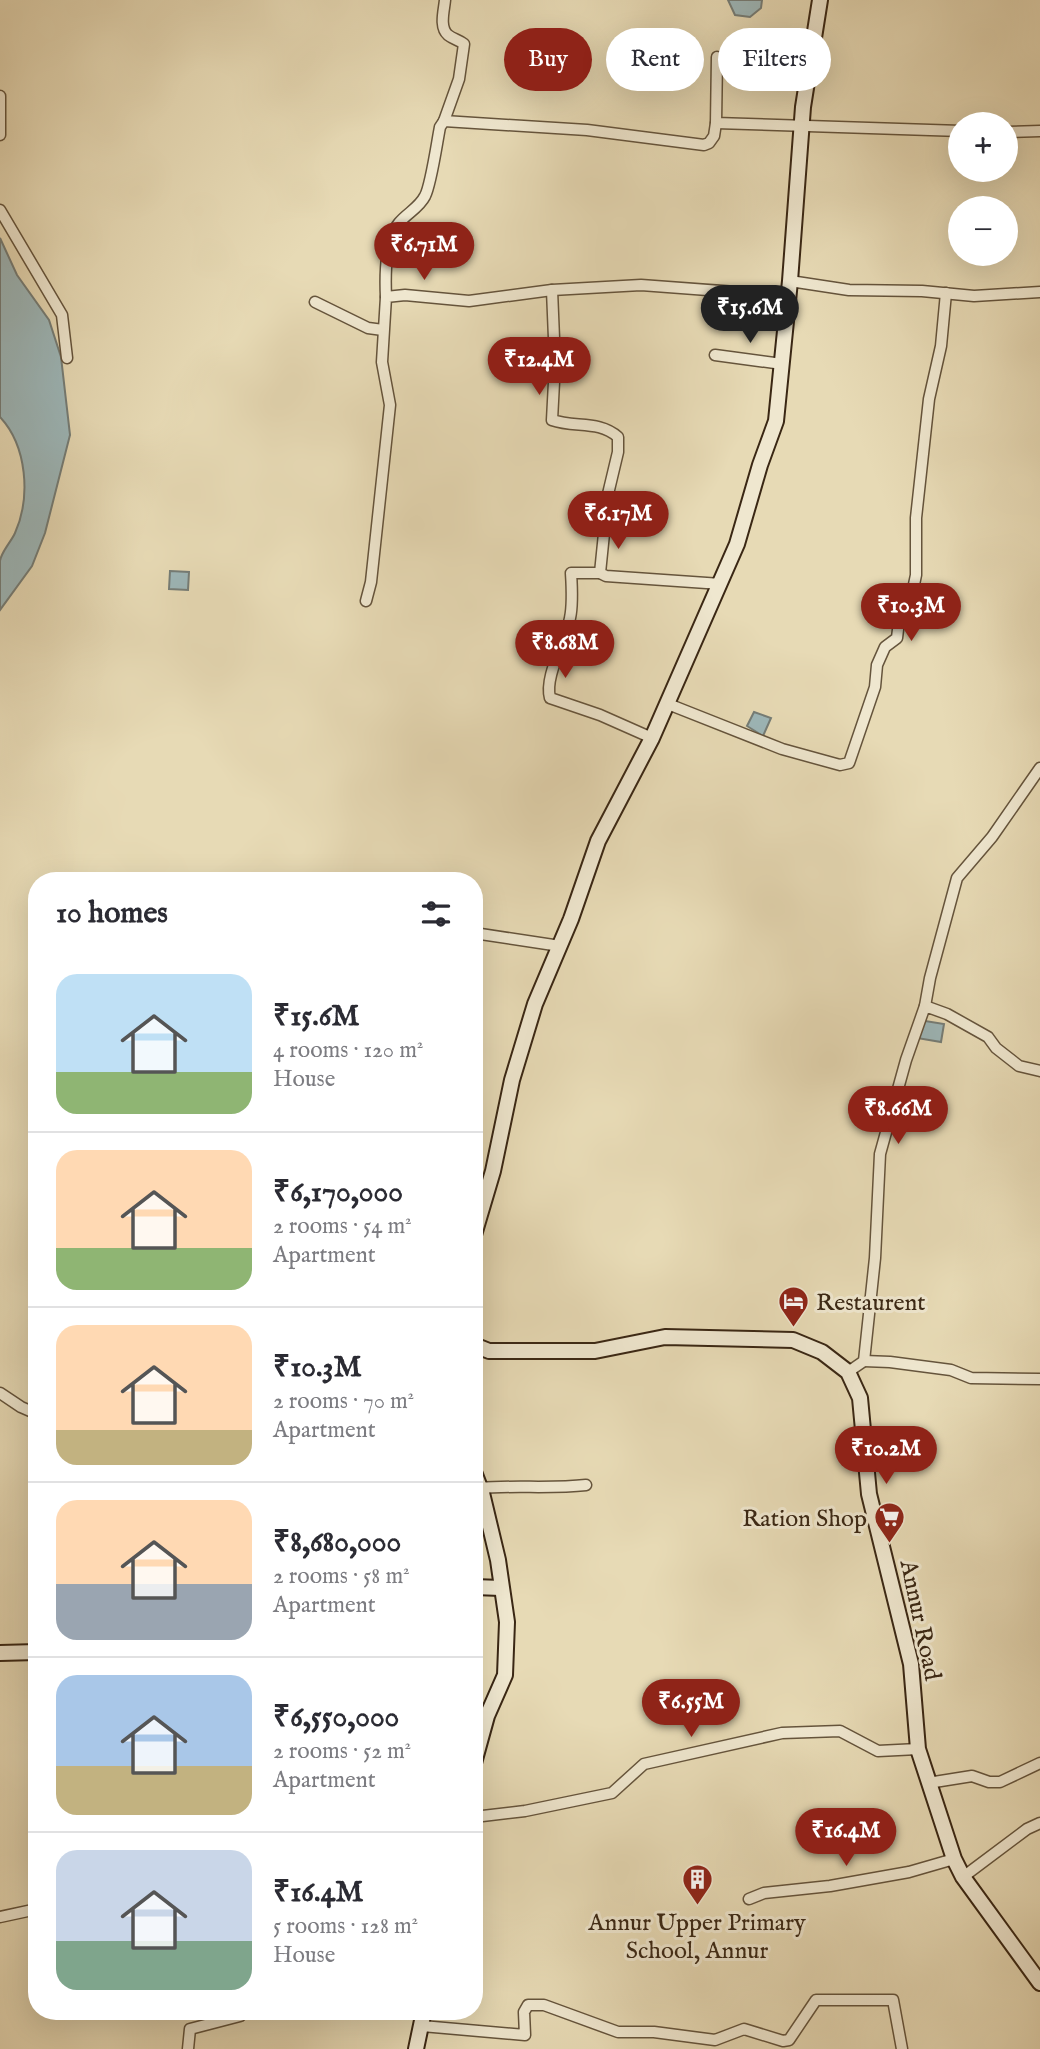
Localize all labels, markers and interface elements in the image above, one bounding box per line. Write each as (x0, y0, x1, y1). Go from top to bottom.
chip: Buy (504, 28, 592, 91)
chip: Rent (606, 28, 704, 91)
chip: Filters (718, 28, 831, 91)
map controls (948, 112, 1018, 266)
button: + (948, 112, 1018, 182)
button: − (948, 196, 1018, 266)
pin: ₹6.71M (367, 222, 481, 282)
text: ₹6.71M (390, 230, 458, 259)
pin: ₹15.6M (693, 286, 807, 345)
text: ₹15.6M (717, 293, 783, 322)
pin: ₹12.4M (482, 338, 596, 397)
text: ₹12.4M (504, 345, 574, 374)
pin: ₹6.17M (561, 491, 675, 551)
text: ₹6.17M (584, 499, 652, 528)
pin: ₹10.3M (854, 584, 968, 643)
text: ₹10.3M (877, 591, 945, 620)
pin: ₹8.68M (508, 620, 622, 680)
text: ₹8.68M (531, 628, 599, 657)
text: 10 homes (56, 895, 168, 933)
icon: filters (417, 895, 455, 933)
text: ₹15.6M (273, 998, 360, 1036)
icon: home (112, 1002, 196, 1086)
text: 4 rooms · 120 m² (273, 1036, 423, 1065)
text: House (273, 1065, 335, 1094)
pin: ₹8.66M (841, 1086, 955, 1146)
text: ₹8.66M (864, 1094, 932, 1123)
text: ₹6,170,000 (273, 1174, 403, 1212)
icon: home (112, 1178, 196, 1262)
text: 2 rooms · 54 m² (273, 1212, 412, 1241)
text: Apartment (273, 1241, 376, 1270)
hotel icon: Restaurent (776, 1285, 810, 1329)
place label: Restaurent (816, 1288, 925, 1319)
text: ₹10.3M (273, 1349, 362, 1387)
icon: home (112, 1353, 196, 1437)
text: 2 rooms · 70 m² (273, 1387, 414, 1416)
text: Apartment (273, 1416, 376, 1445)
pin: ₹10.2M (829, 1426, 943, 1486)
text: ₹10.2M (851, 1434, 921, 1463)
supermarket icon: Ration Shop (873, 1501, 907, 1545)
place label: Ration Shop (742, 1504, 867, 1535)
text: ₹8,680,000 (273, 1524, 401, 1562)
icon: home (112, 1528, 196, 1612)
street label: Annur Road (891, 1556, 947, 1684)
text: 2 rooms · 58 m² (273, 1562, 410, 1591)
text: Apartment (273, 1591, 376, 1620)
pin: ₹6.55M (634, 1680, 748, 1739)
text: ₹6.55M (658, 1687, 724, 1716)
text: ₹6,550,000 (273, 1699, 399, 1737)
icon: home (112, 1703, 196, 1787)
text: 2 rooms · 52 m² (273, 1737, 411, 1766)
text: Apartment (273, 1766, 376, 1795)
pin: ₹16.4M (789, 1808, 903, 1868)
text: ₹16.4M (811, 1816, 881, 1845)
building icon: Annur Upper Primary School, Annur (680, 1863, 714, 1907)
text: ₹16.4M (273, 1874, 364, 1912)
icon: home (112, 1878, 196, 1962)
place label: Annur Upper Primary School, Annur (587, 1908, 806, 1967)
text: 5 rooms · 128 m² (273, 1912, 418, 1941)
text: House (273, 1941, 335, 1970)

